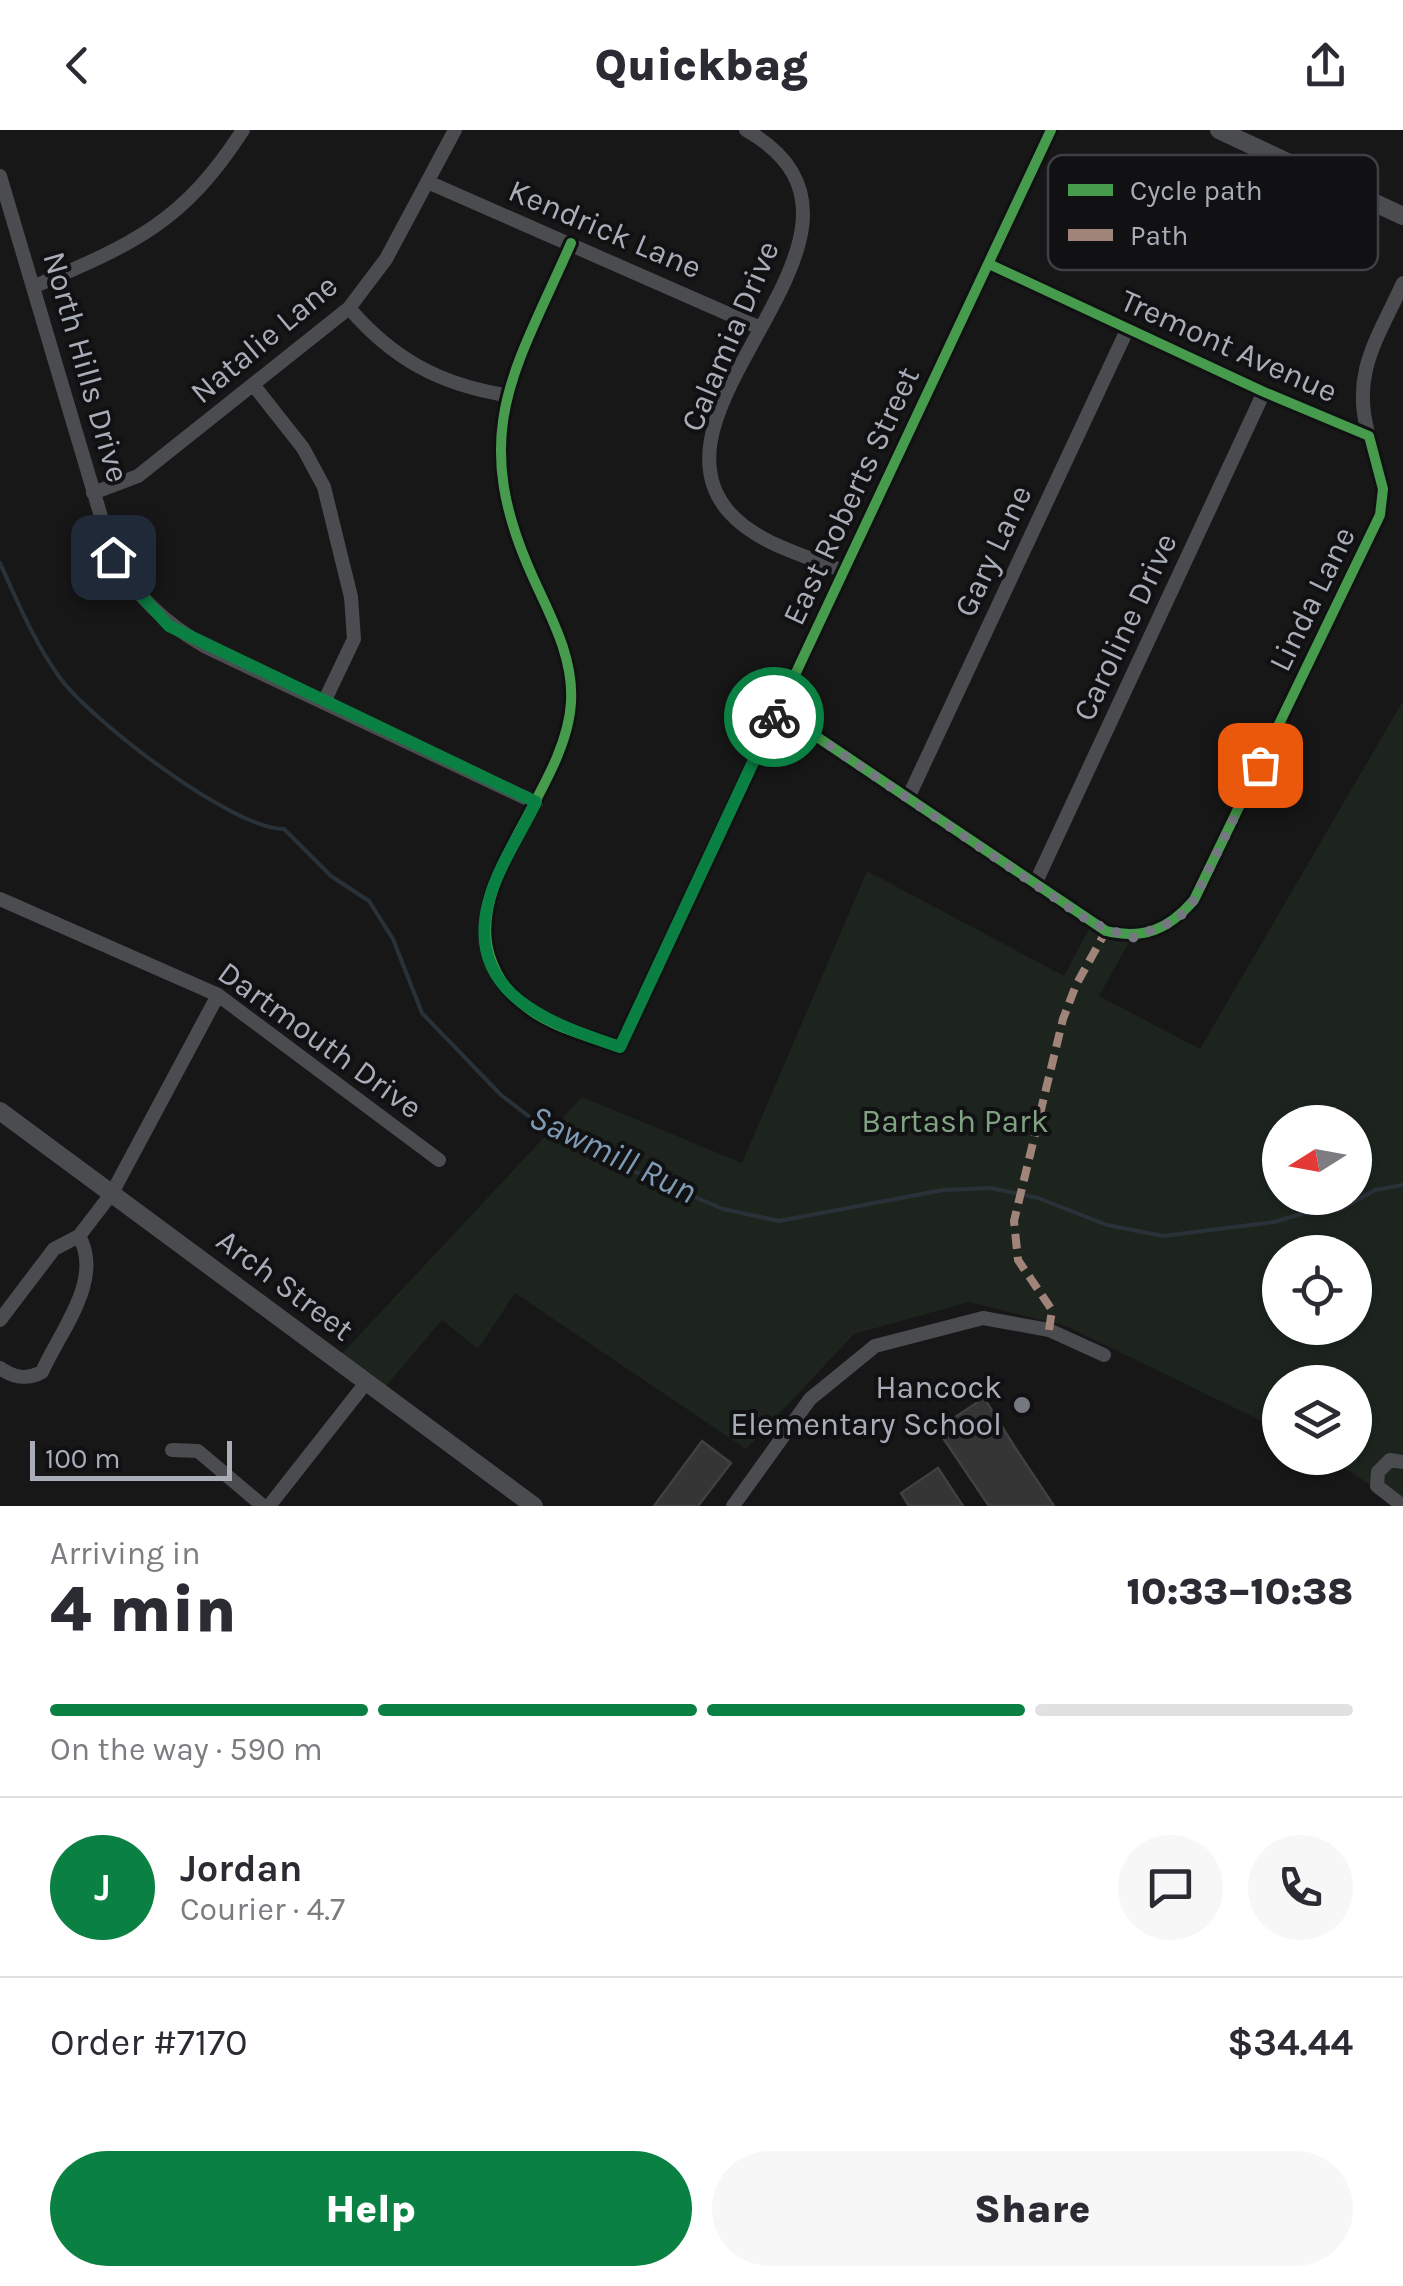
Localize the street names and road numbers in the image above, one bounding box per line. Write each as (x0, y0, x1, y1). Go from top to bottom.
street label: Kendrick Lane (503, 172, 707, 286)
street label: Calamia Drive (673, 235, 787, 437)
street label: North Hills Drive (35, 248, 137, 486)
street label: Natalie Lane (183, 267, 345, 411)
street label: Tremont Avenue (1115, 282, 1343, 410)
street label: East Roberts Street (775, 361, 927, 631)
street label: Gary Lane (947, 479, 1039, 623)
street label: Linda Lane (1261, 521, 1363, 677)
street label: Caroline Drive (1065, 527, 1185, 727)
street label: Dartmouth Drive (211, 954, 429, 1126)
street label: Arch Street (209, 1222, 361, 1348)

